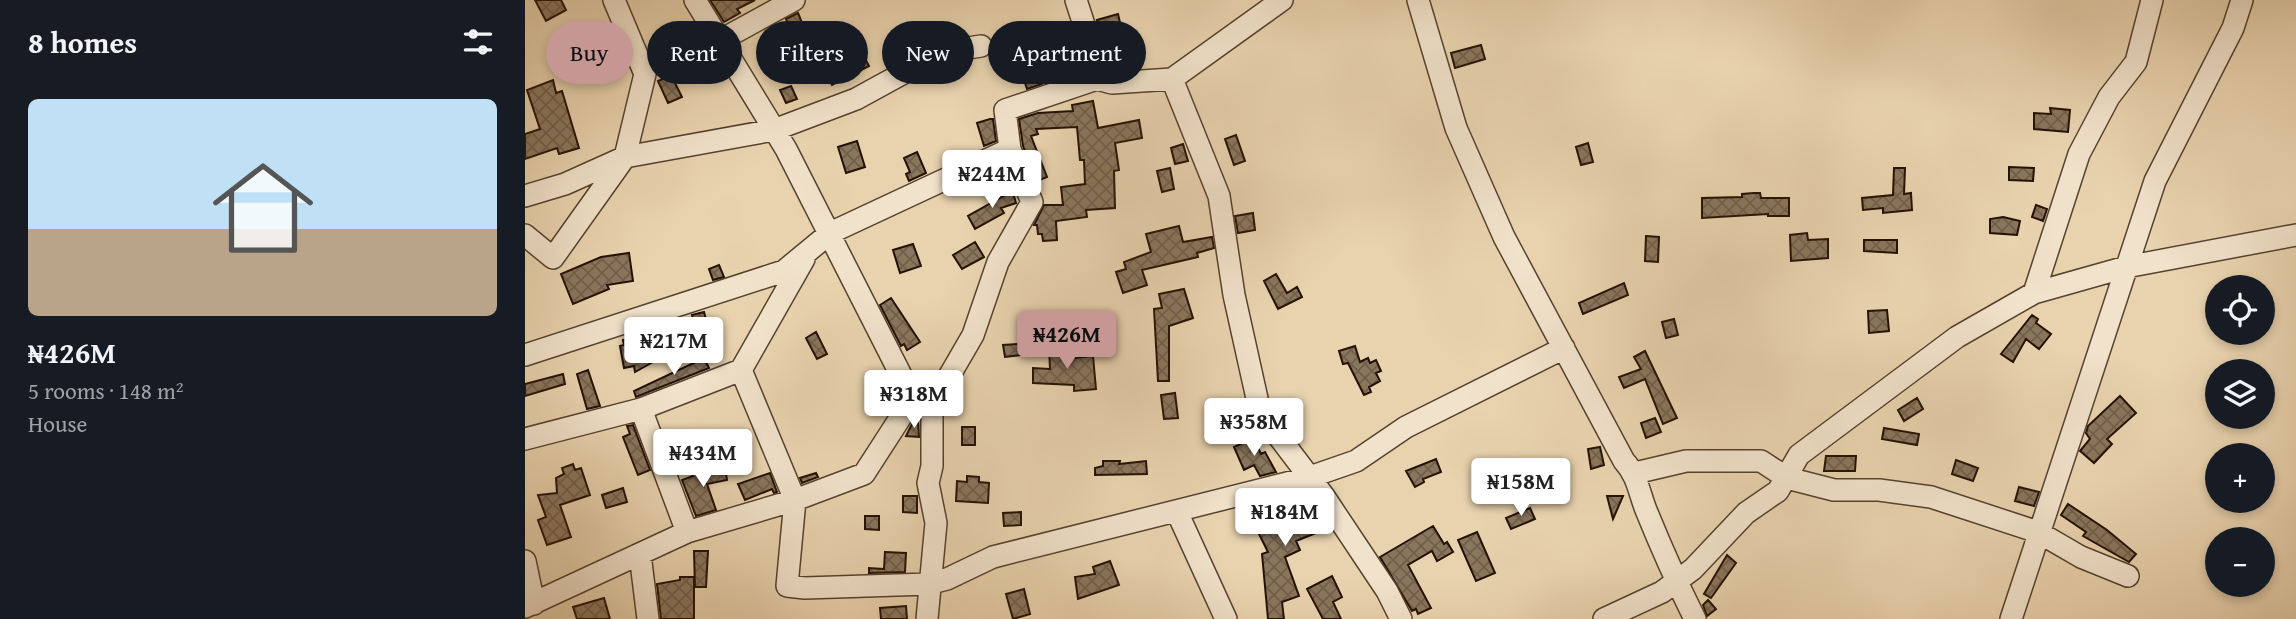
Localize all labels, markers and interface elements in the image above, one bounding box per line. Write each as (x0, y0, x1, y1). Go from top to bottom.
text: 8 homes (28, 20, 137, 64)
chip: Buy (546, 21, 633, 84)
chip: Rent (647, 21, 742, 84)
chip: Filters (756, 21, 868, 84)
chip: New (882, 21, 974, 84)
chip: Apartment (988, 21, 1146, 84)
icon: filters (459, 23, 497, 61)
icon: home (200, 145, 326, 271)
pin: ₦244M (943, 150, 1041, 210)
text: ₦244M (958, 156, 1026, 189)
map controls (2205, 275, 2275, 597)
button: locate (2205, 275, 2275, 345)
pin: ₦426M (1018, 312, 1116, 371)
text: ₦426M (1033, 317, 1101, 350)
pin: ₦217M (625, 318, 723, 377)
text: ₦217M (640, 323, 708, 356)
text: ₦426M (28, 330, 116, 374)
button: layers (2205, 359, 2275, 429)
pin: ₦318M (865, 370, 963, 430)
text: 5 rooms · 148 m² (28, 374, 183, 407)
text: ₦318M (880, 376, 948, 409)
pin: ₦358M (1205, 398, 1303, 458)
text: ₦358M (1220, 404, 1288, 437)
text: House (28, 407, 87, 440)
pin: ₦434M (654, 430, 752, 489)
text: ₦434M (669, 435, 737, 468)
button: + (2205, 443, 2275, 513)
pin: ₦158M (1472, 458, 1570, 518)
text: ₦158M (1487, 464, 1555, 497)
pin: ₦184M (1236, 489, 1334, 548)
text: ₦184M (1251, 494, 1319, 527)
button: − (2205, 527, 2275, 597)

